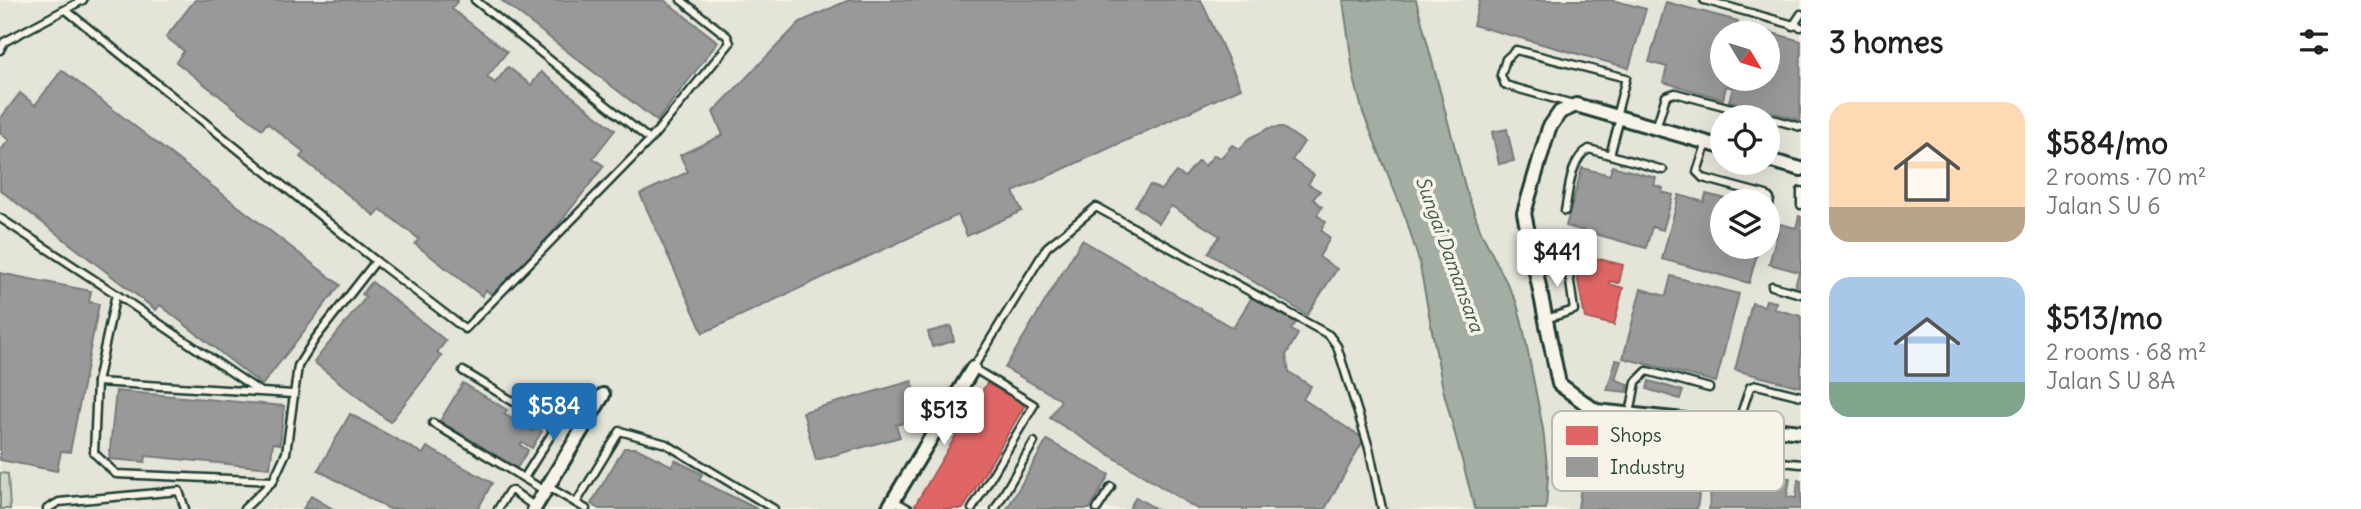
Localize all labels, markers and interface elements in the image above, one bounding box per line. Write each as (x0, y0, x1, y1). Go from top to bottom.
north arrow (1710, 21, 1780, 91)
map controls (1710, 21, 1780, 259)
text: 3 homes (1829, 23, 1943, 61)
icon: filters (2295, 23, 2333, 61)
button: locate (1710, 105, 1780, 175)
text: $584/mo (2046, 124, 2168, 162)
icon: home (1885, 130, 1969, 214)
text: 2 rooms · 70 m² (2046, 162, 2206, 191)
water label: Sungai Damansara (1411, 173, 1490, 336)
button: layers (1710, 189, 1780, 259)
text: Jalan S U 6 (2046, 191, 2161, 220)
pin: $441 (1516, 230, 1598, 289)
text: $441 (1533, 237, 1581, 266)
text: $513/mo (2046, 299, 2163, 337)
icon: home (1885, 305, 1969, 389)
text: 2 rooms · 68 m² (2046, 337, 2207, 366)
text: Jalan S U 8A (2046, 366, 2175, 395)
pin: $584 (513, 384, 595, 443)
pin: $513 (903, 388, 985, 447)
text: $584 (528, 391, 580, 420)
text: $513 (920, 395, 968, 424)
legend (1552, 411, 1784, 491)
text: Shops (1610, 423, 1662, 447)
text: Industry (1610, 455, 1685, 479)

